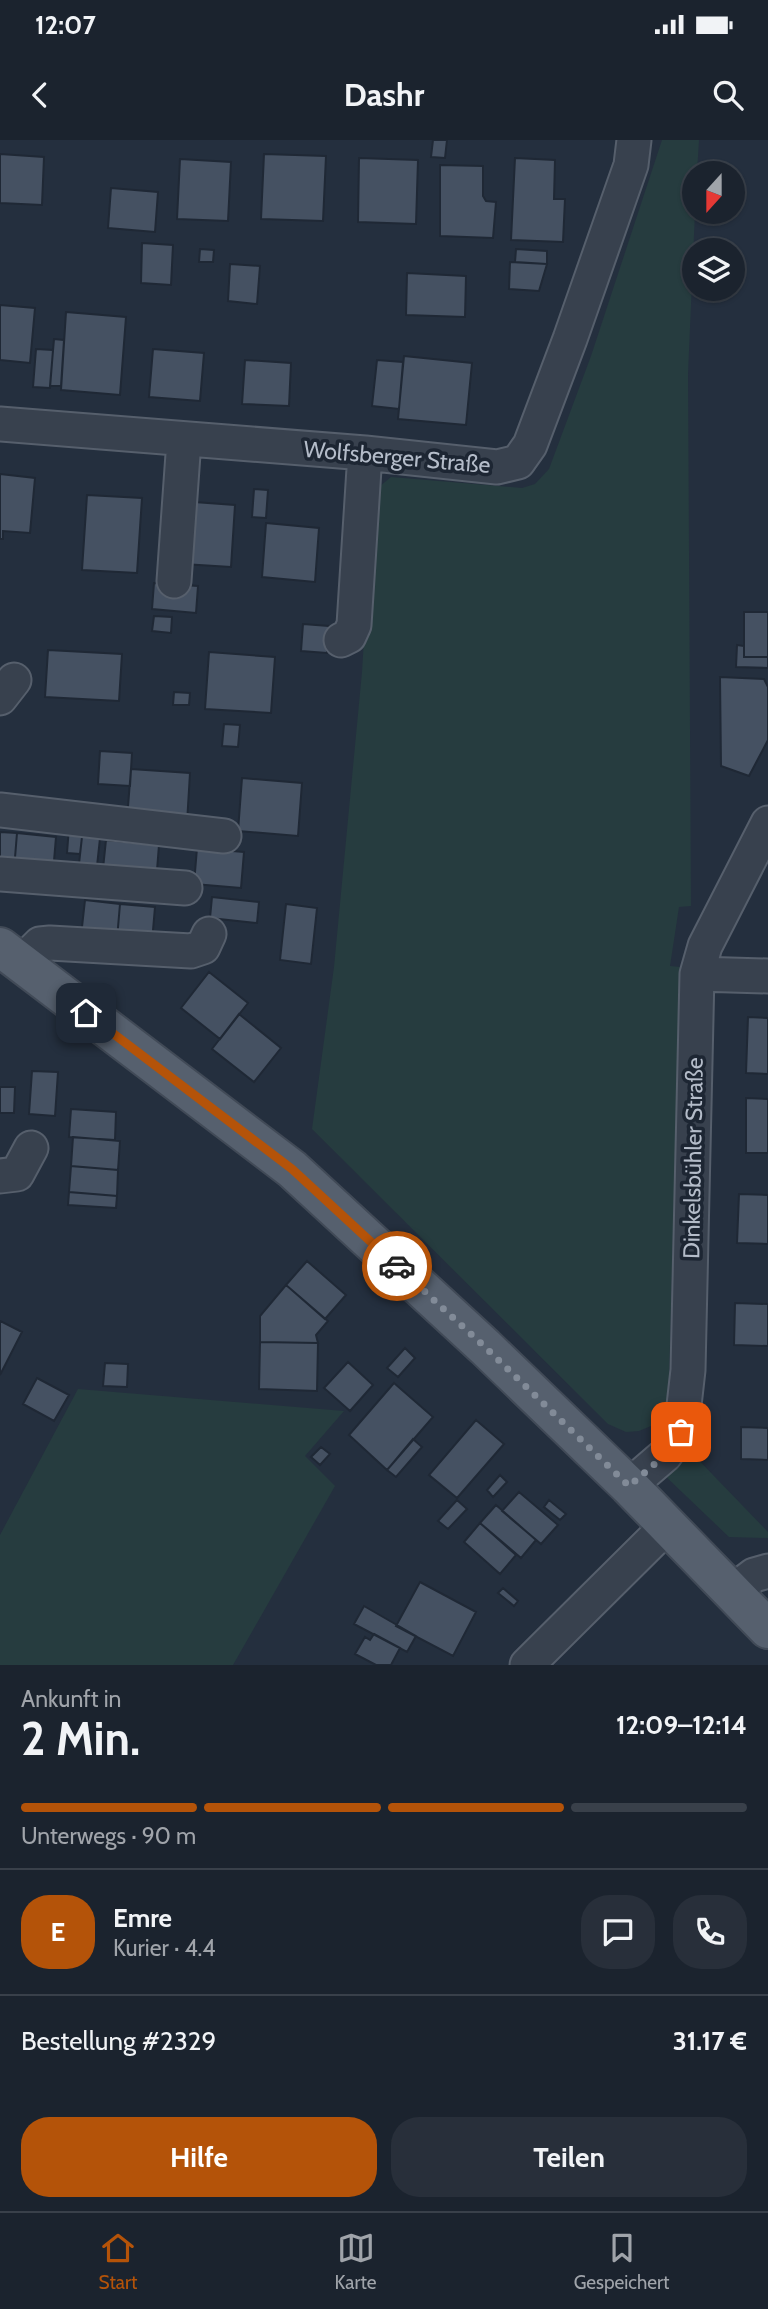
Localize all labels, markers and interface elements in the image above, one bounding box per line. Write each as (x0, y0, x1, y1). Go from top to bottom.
text: 12:07 (35, 9, 96, 41)
text: Dashr (344, 75, 424, 114)
icon: back (21, 76, 59, 114)
icon: search (709, 76, 747, 114)
north arrow (682, 161, 746, 224)
map controls (682, 161, 745, 301)
button: layers (682, 238, 745, 301)
street label: Wolfsberger Straße (302, 435, 492, 479)
pin (56, 983, 116, 1043)
icon: home (67, 994, 105, 1032)
street label: Dinkelsbühler Straße (677, 1057, 709, 1259)
courier (362, 1231, 432, 1301)
icon: car (378, 1247, 416, 1285)
pin (651, 1402, 711, 1462)
icon: bag (662, 1413, 700, 1451)
text: Ankunft in (21, 1685, 121, 1713)
text: 12:09–12:14 (616, 1709, 747, 1741)
text: 2 Min. (21, 1711, 140, 1767)
text: Unterwegs · 90 m (21, 1822, 196, 1850)
button: chat (581, 1895, 655, 1969)
button: phone (673, 1895, 747, 1969)
text: Emre (113, 1902, 172, 1934)
text: E (51, 1916, 65, 1948)
text: Kurier · 4.4 (113, 1934, 216, 1962)
text: Bestellung #2329 (21, 2025, 216, 2057)
text: 31.17 € (673, 2025, 747, 2057)
button: Hilfe (21, 2117, 377, 2197)
button: Teilen (391, 2117, 747, 2197)
tab: Start (99, 2229, 137, 2294)
tab: Karte (335, 2229, 376, 2294)
tab: Gespeichert (574, 2229, 669, 2294)

